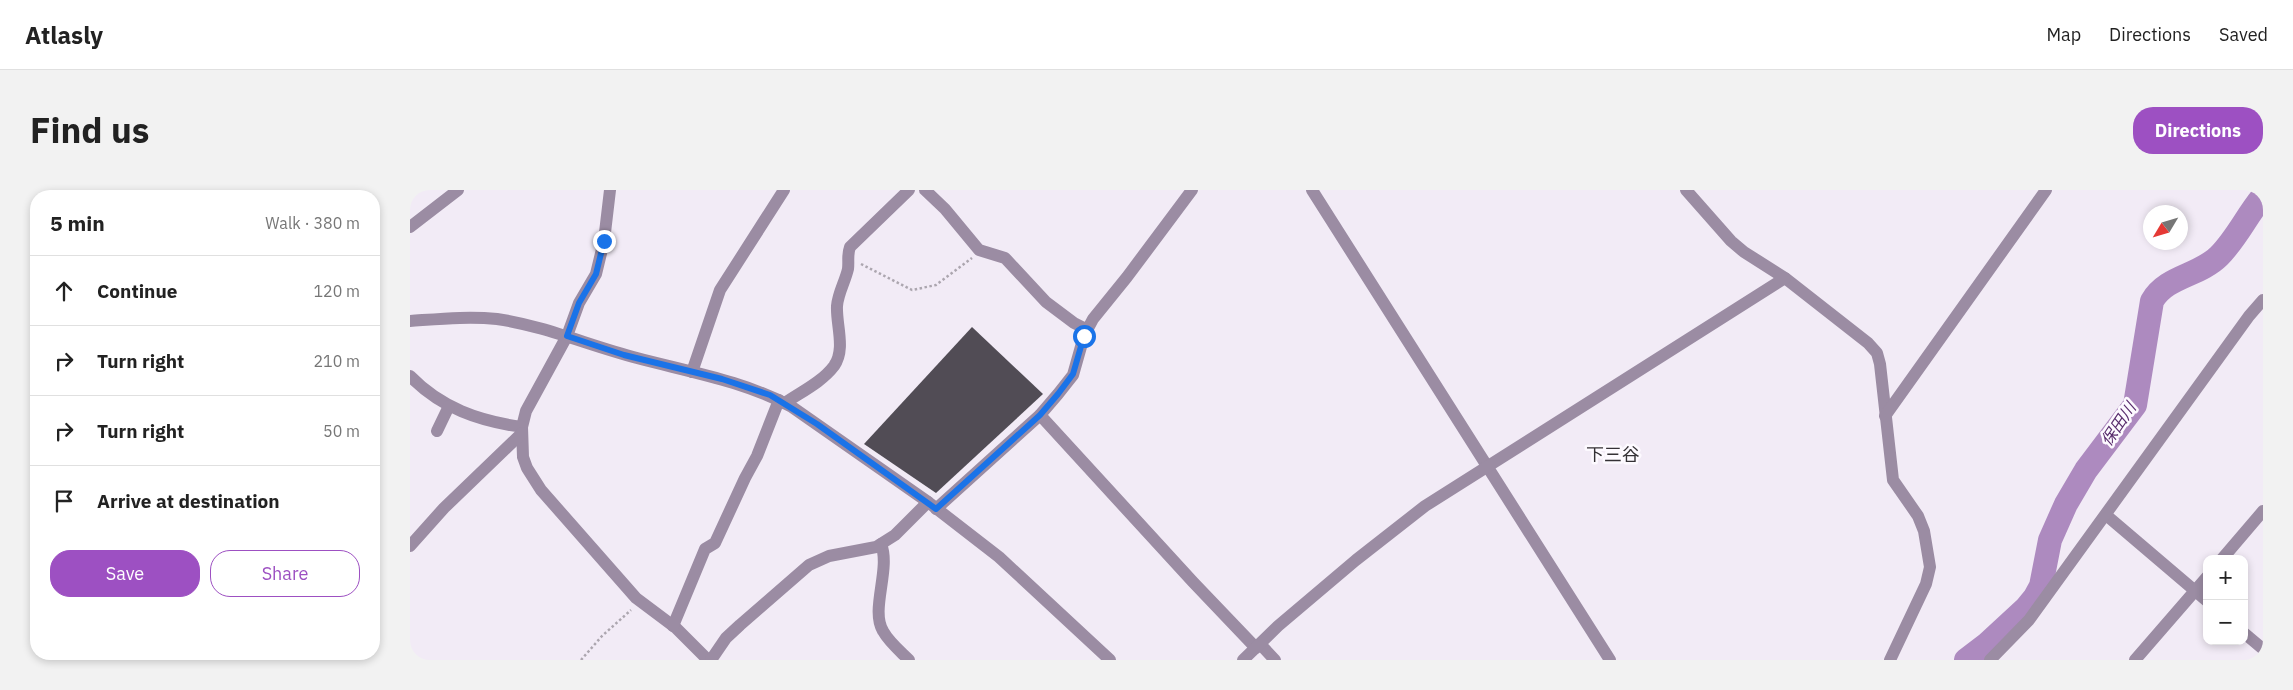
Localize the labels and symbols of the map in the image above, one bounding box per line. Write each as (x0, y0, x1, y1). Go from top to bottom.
north arrow (2143, 205, 2188, 250)
route end (593, 230, 616, 253)
route start (1073, 325, 1096, 348)
water label: 保田川 (2096, 397, 2141, 449)
district label: 下三谷 (1586, 443, 1640, 466)

